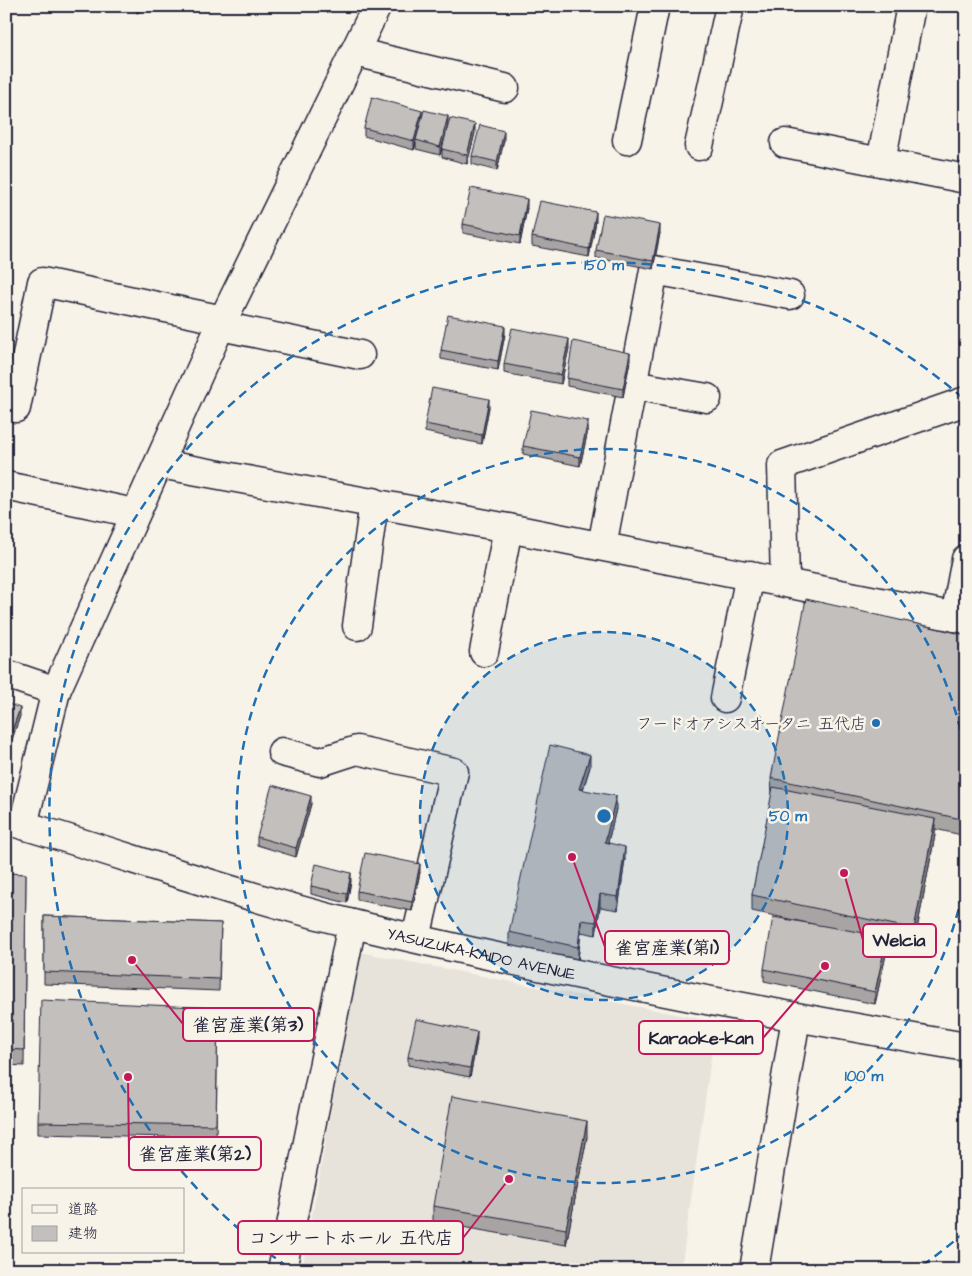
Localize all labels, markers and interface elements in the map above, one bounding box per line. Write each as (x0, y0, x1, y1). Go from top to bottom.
text: 150 m (584, 255, 624, 276)
place label: フードオアシスオータニ 五代店 (637, 713, 866, 735)
marker: フードオアシスオータニ 五代店 (870, 717, 882, 729)
text: 50 m (769, 806, 807, 827)
centre of rings (595, 807, 613, 825)
street label: YASUZUKA-KAIDO AVENUE (385, 922, 578, 986)
callout: Welcia (863, 924, 936, 957)
text: Welcia (872, 928, 926, 953)
callout: 雀宮産業(第1) (605, 931, 729, 964)
text: 雀宮産業(第1) (615, 936, 720, 961)
callout: 雀宮産業(第3) (183, 1008, 314, 1041)
text: 雀宮産業(第3) (193, 1013, 304, 1038)
callout: Karaoke-kan (639, 1021, 763, 1054)
text: Karaoke-kan (649, 1026, 753, 1051)
text: 100 m (845, 1066, 884, 1087)
callout: 雀宮産業(第2) (129, 1137, 261, 1170)
text: 雀宮産業(第2) (139, 1142, 252, 1167)
legend (22, 1188, 185, 1254)
text: 道路 (68, 1199, 98, 1220)
callout: コンサートホール 五代店 (238, 1221, 463, 1254)
text: 建物 (68, 1223, 98, 1244)
text: コンサートホール 五代店 (249, 1226, 453, 1251)

